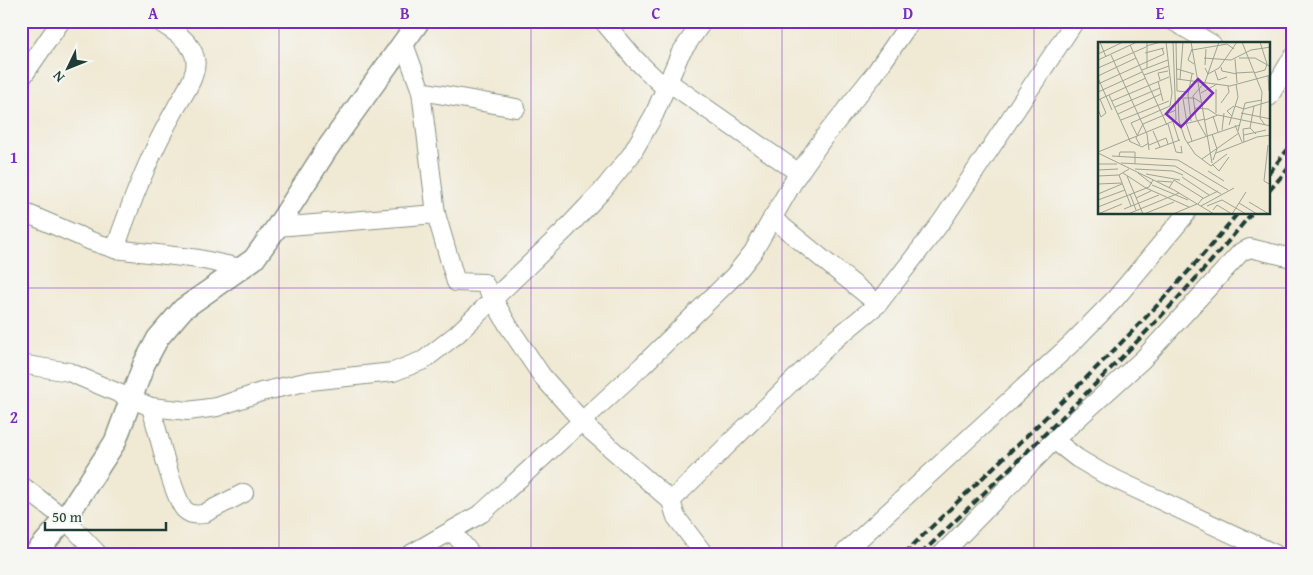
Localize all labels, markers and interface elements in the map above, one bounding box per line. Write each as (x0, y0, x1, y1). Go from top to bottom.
text: A (148, 1, 159, 25)
text: B (400, 1, 410, 25)
text: C (651, 1, 661, 25)
text: D (903, 1, 913, 25)
text: E (1156, 1, 1165, 25)
north arrow (42, 42, 92, 92)
inset map (1098, 42, 1270, 215)
text: N (48, 66, 69, 87)
text: 1 (10, 145, 18, 169)
text: 2 (10, 405, 18, 429)
scale bar (45, 500, 166, 532)
text: 50 m (52, 506, 83, 527)

